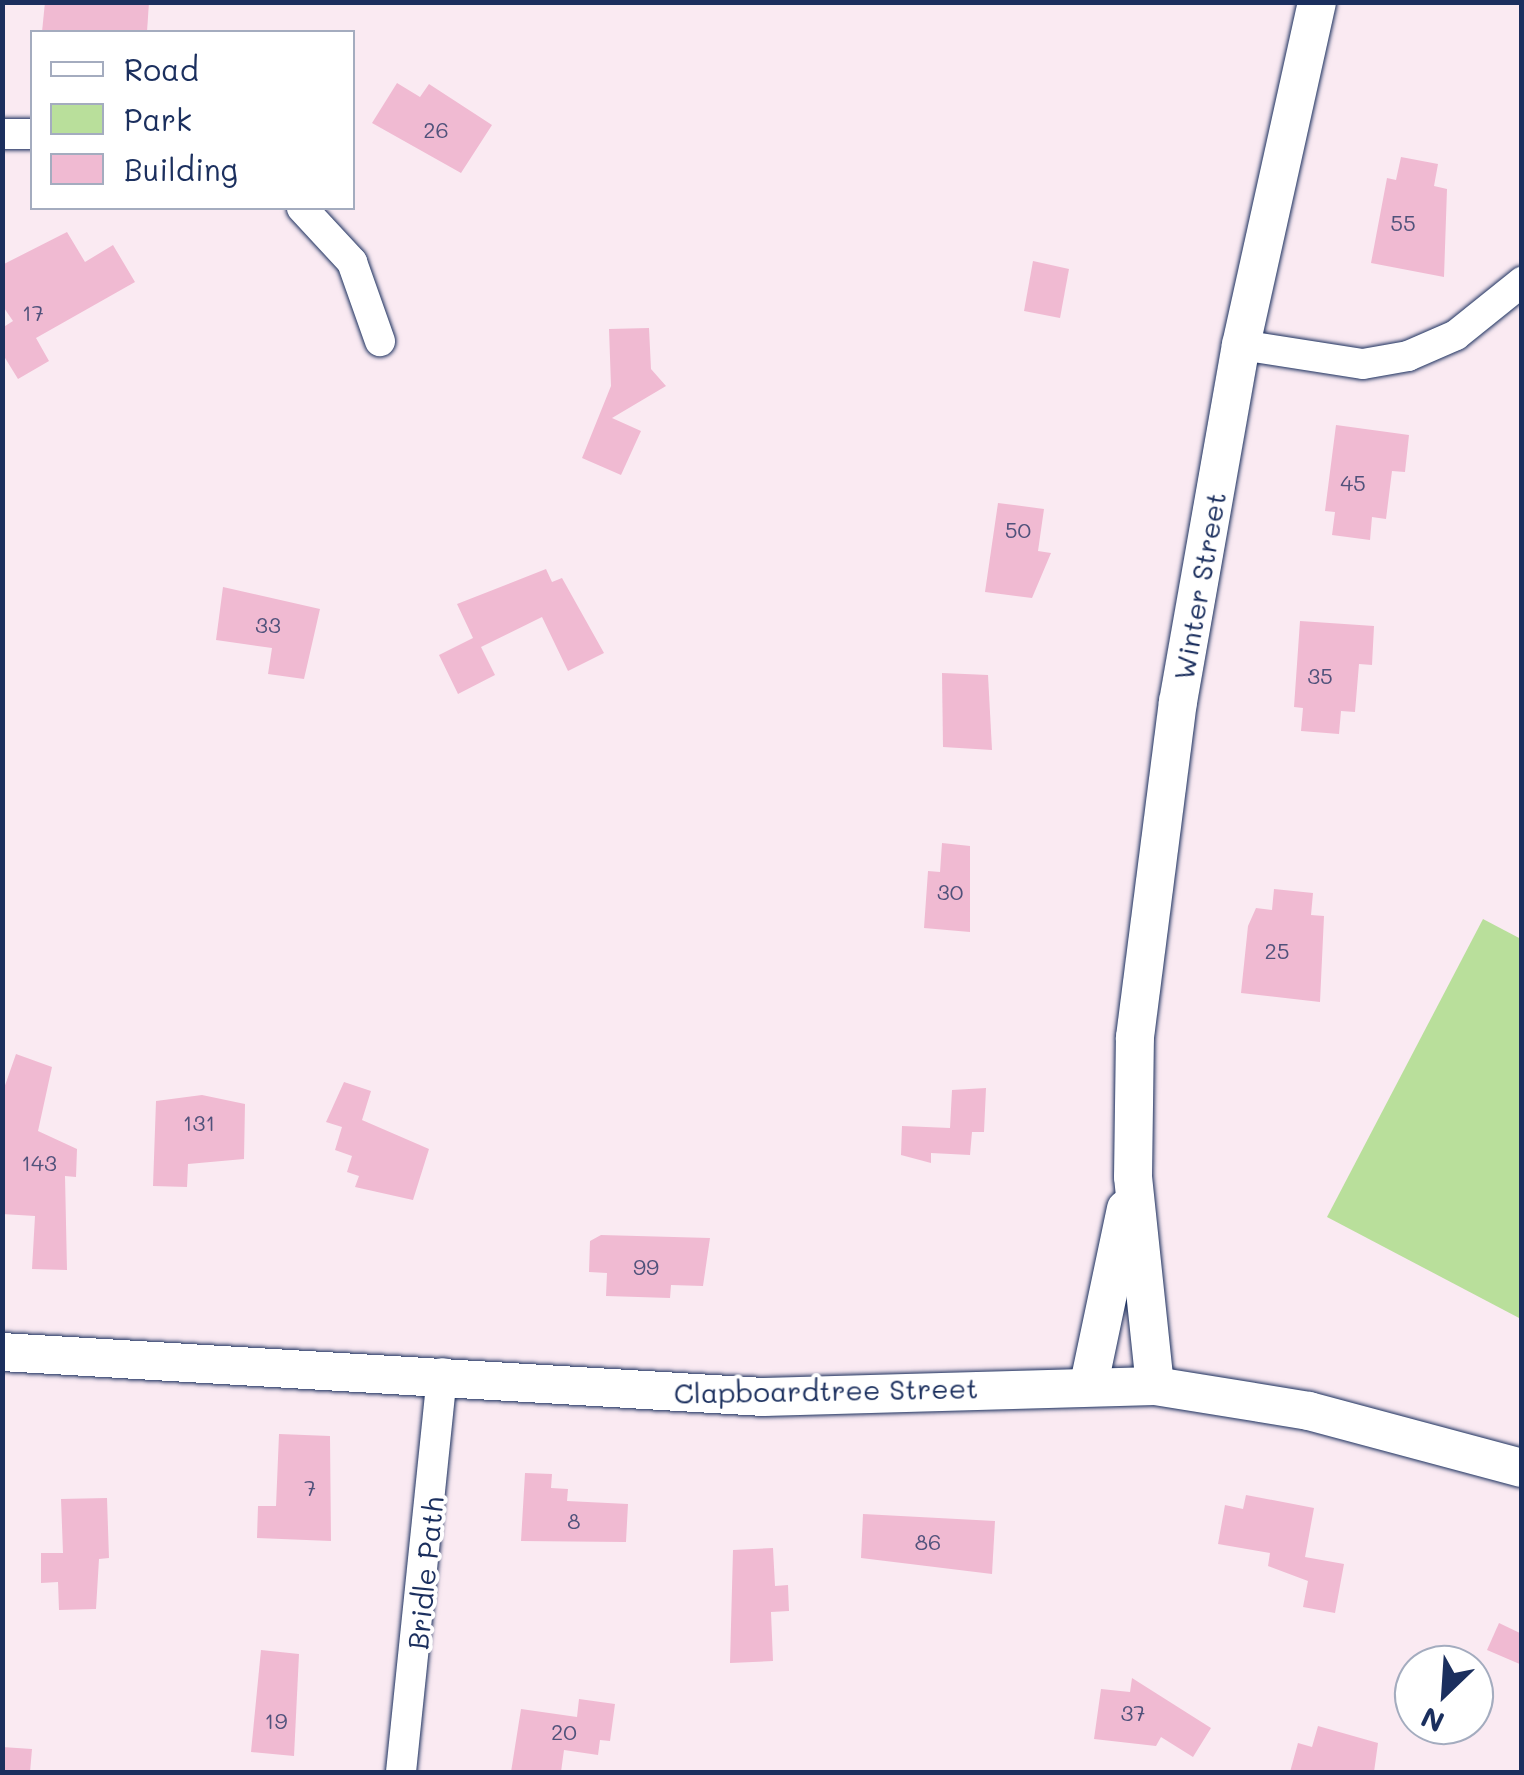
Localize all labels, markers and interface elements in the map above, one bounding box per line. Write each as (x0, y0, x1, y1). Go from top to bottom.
legend (30, 30, 355, 210)
text: Road (124, 49, 199, 89)
text: Park (124, 99, 192, 139)
house number: 26 (423, 117, 449, 143)
text: Building (124, 149, 238, 189)
house number: 55 (1390, 210, 1416, 236)
house number: 17 (22, 300, 44, 326)
house number: 45 (1340, 470, 1366, 496)
street label: Winter Street (1166, 489, 1232, 683)
house number: 50 (1005, 517, 1031, 543)
house number: 33 (255, 612, 281, 638)
house number: 35 (1307, 663, 1333, 689)
house number: 30 (937, 879, 963, 905)
house number: 25 (1264, 938, 1290, 964)
house number: 131 (183, 1110, 215, 1136)
house number: 143 (21, 1150, 57, 1176)
house number: 99 (633, 1254, 659, 1280)
street label: Clapboardtree Street (673, 1371, 979, 1409)
house number: 7 (304, 1475, 316, 1501)
street label: Bridle Path (400, 1495, 450, 1651)
house number: 8 (567, 1508, 581, 1534)
house number: 86 (915, 1529, 941, 1555)
north arrow (1394, 1645, 1494, 1745)
house number: 37 (1120, 1700, 1146, 1726)
text: N (1415, 1700, 1449, 1741)
house number: 19 (265, 1708, 287, 1734)
house number: 20 (551, 1719, 577, 1745)

